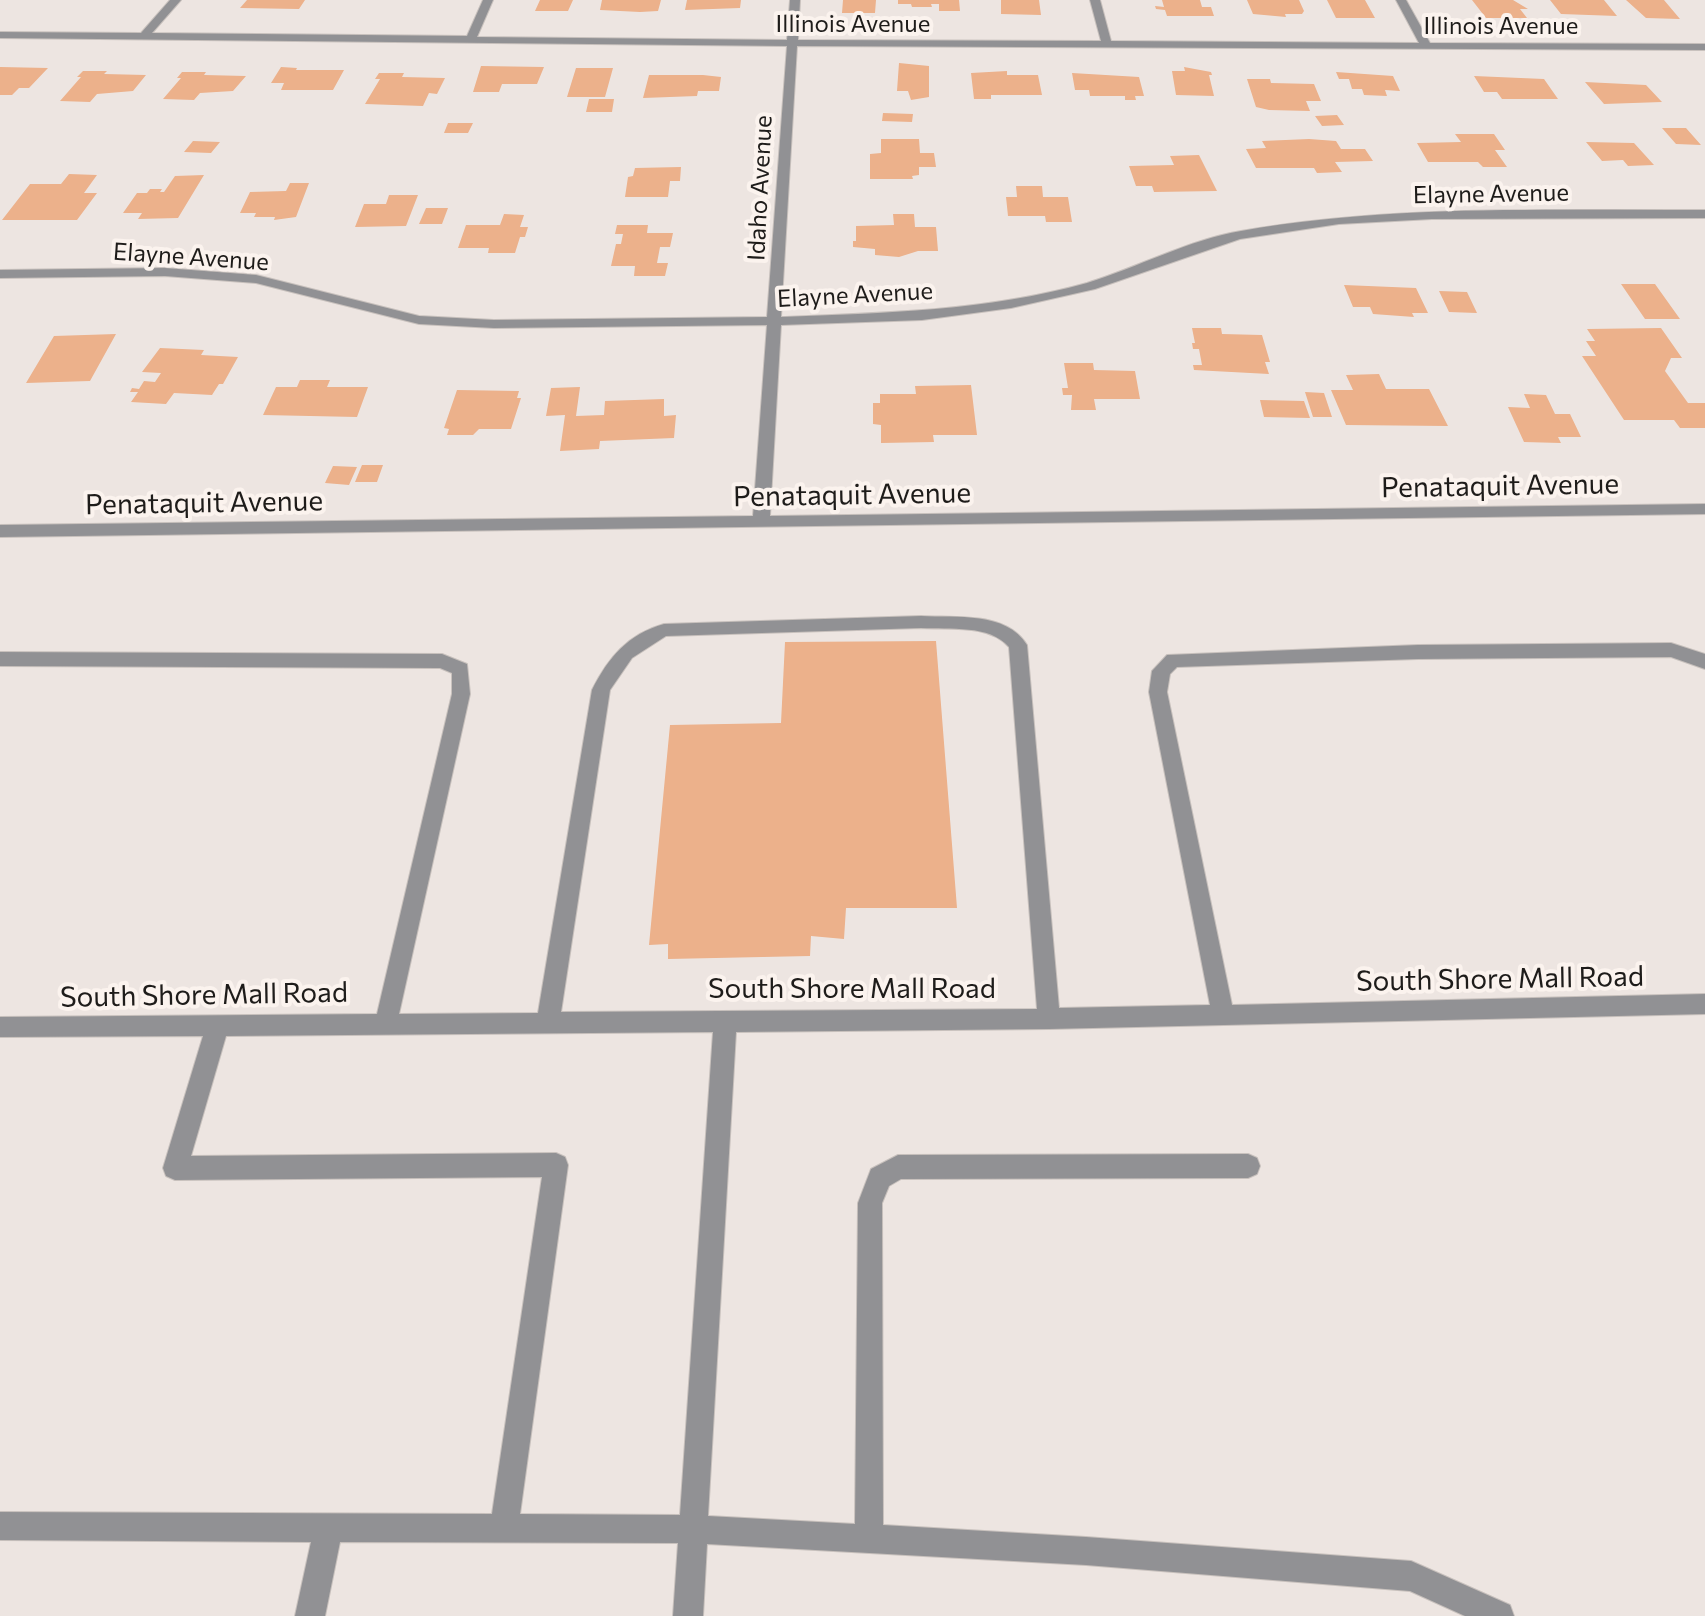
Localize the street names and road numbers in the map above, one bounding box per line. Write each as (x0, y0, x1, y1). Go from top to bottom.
street label: Illinois Avenue (776, 10, 930, 38)
street label: Illinois Avenue (1424, 12, 1578, 40)
street label: Idaho Avenue (742, 114, 778, 262)
street label: Elayne Avenue (1413, 178, 1569, 210)
street label: Elayne Avenue (112, 237, 270, 277)
street label: Elayne Avenue (776, 277, 934, 313)
street label: Penataquit Avenue (1381, 467, 1619, 505)
street label: Penataquit Avenue (733, 476, 971, 514)
street label: Penataquit Avenue (85, 484, 323, 522)
street label: South Shore Mall Road (1356, 960, 1644, 998)
street label: South Shore Mall Road (708, 972, 996, 1006)
street label: South Shore Mall Road (60, 976, 348, 1014)

